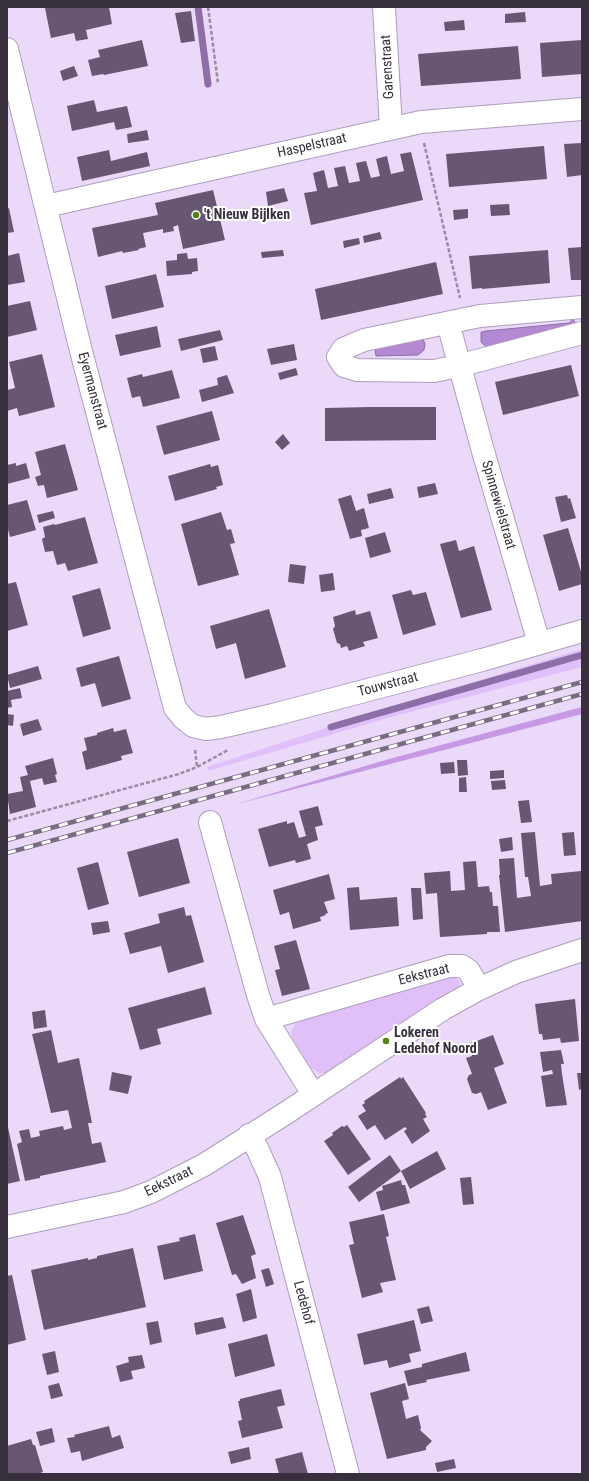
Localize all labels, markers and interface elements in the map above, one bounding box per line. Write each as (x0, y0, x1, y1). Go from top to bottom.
street label: Garenstraat (378, 34, 398, 100)
street label: Haspelstraat (276, 130, 348, 162)
place label: 't Nieuw Bijlken (204, 207, 290, 223)
marker: 't Nieuw Bijlken (191, 210, 201, 220)
street label: Eyermanstraat (74, 350, 110, 432)
street label: Spinnewielstraat (477, 459, 519, 551)
street label: Touwstraat (356, 669, 420, 701)
street label: Eekstraat (397, 961, 451, 989)
place label: Lokeren Ledehof Noord (394, 1025, 477, 1058)
marker: Lokeren Ledehof Noord (381, 1036, 391, 1046)
street label: Eekstraat (142, 1163, 196, 1201)
street label: Ledehof (289, 1279, 317, 1327)

